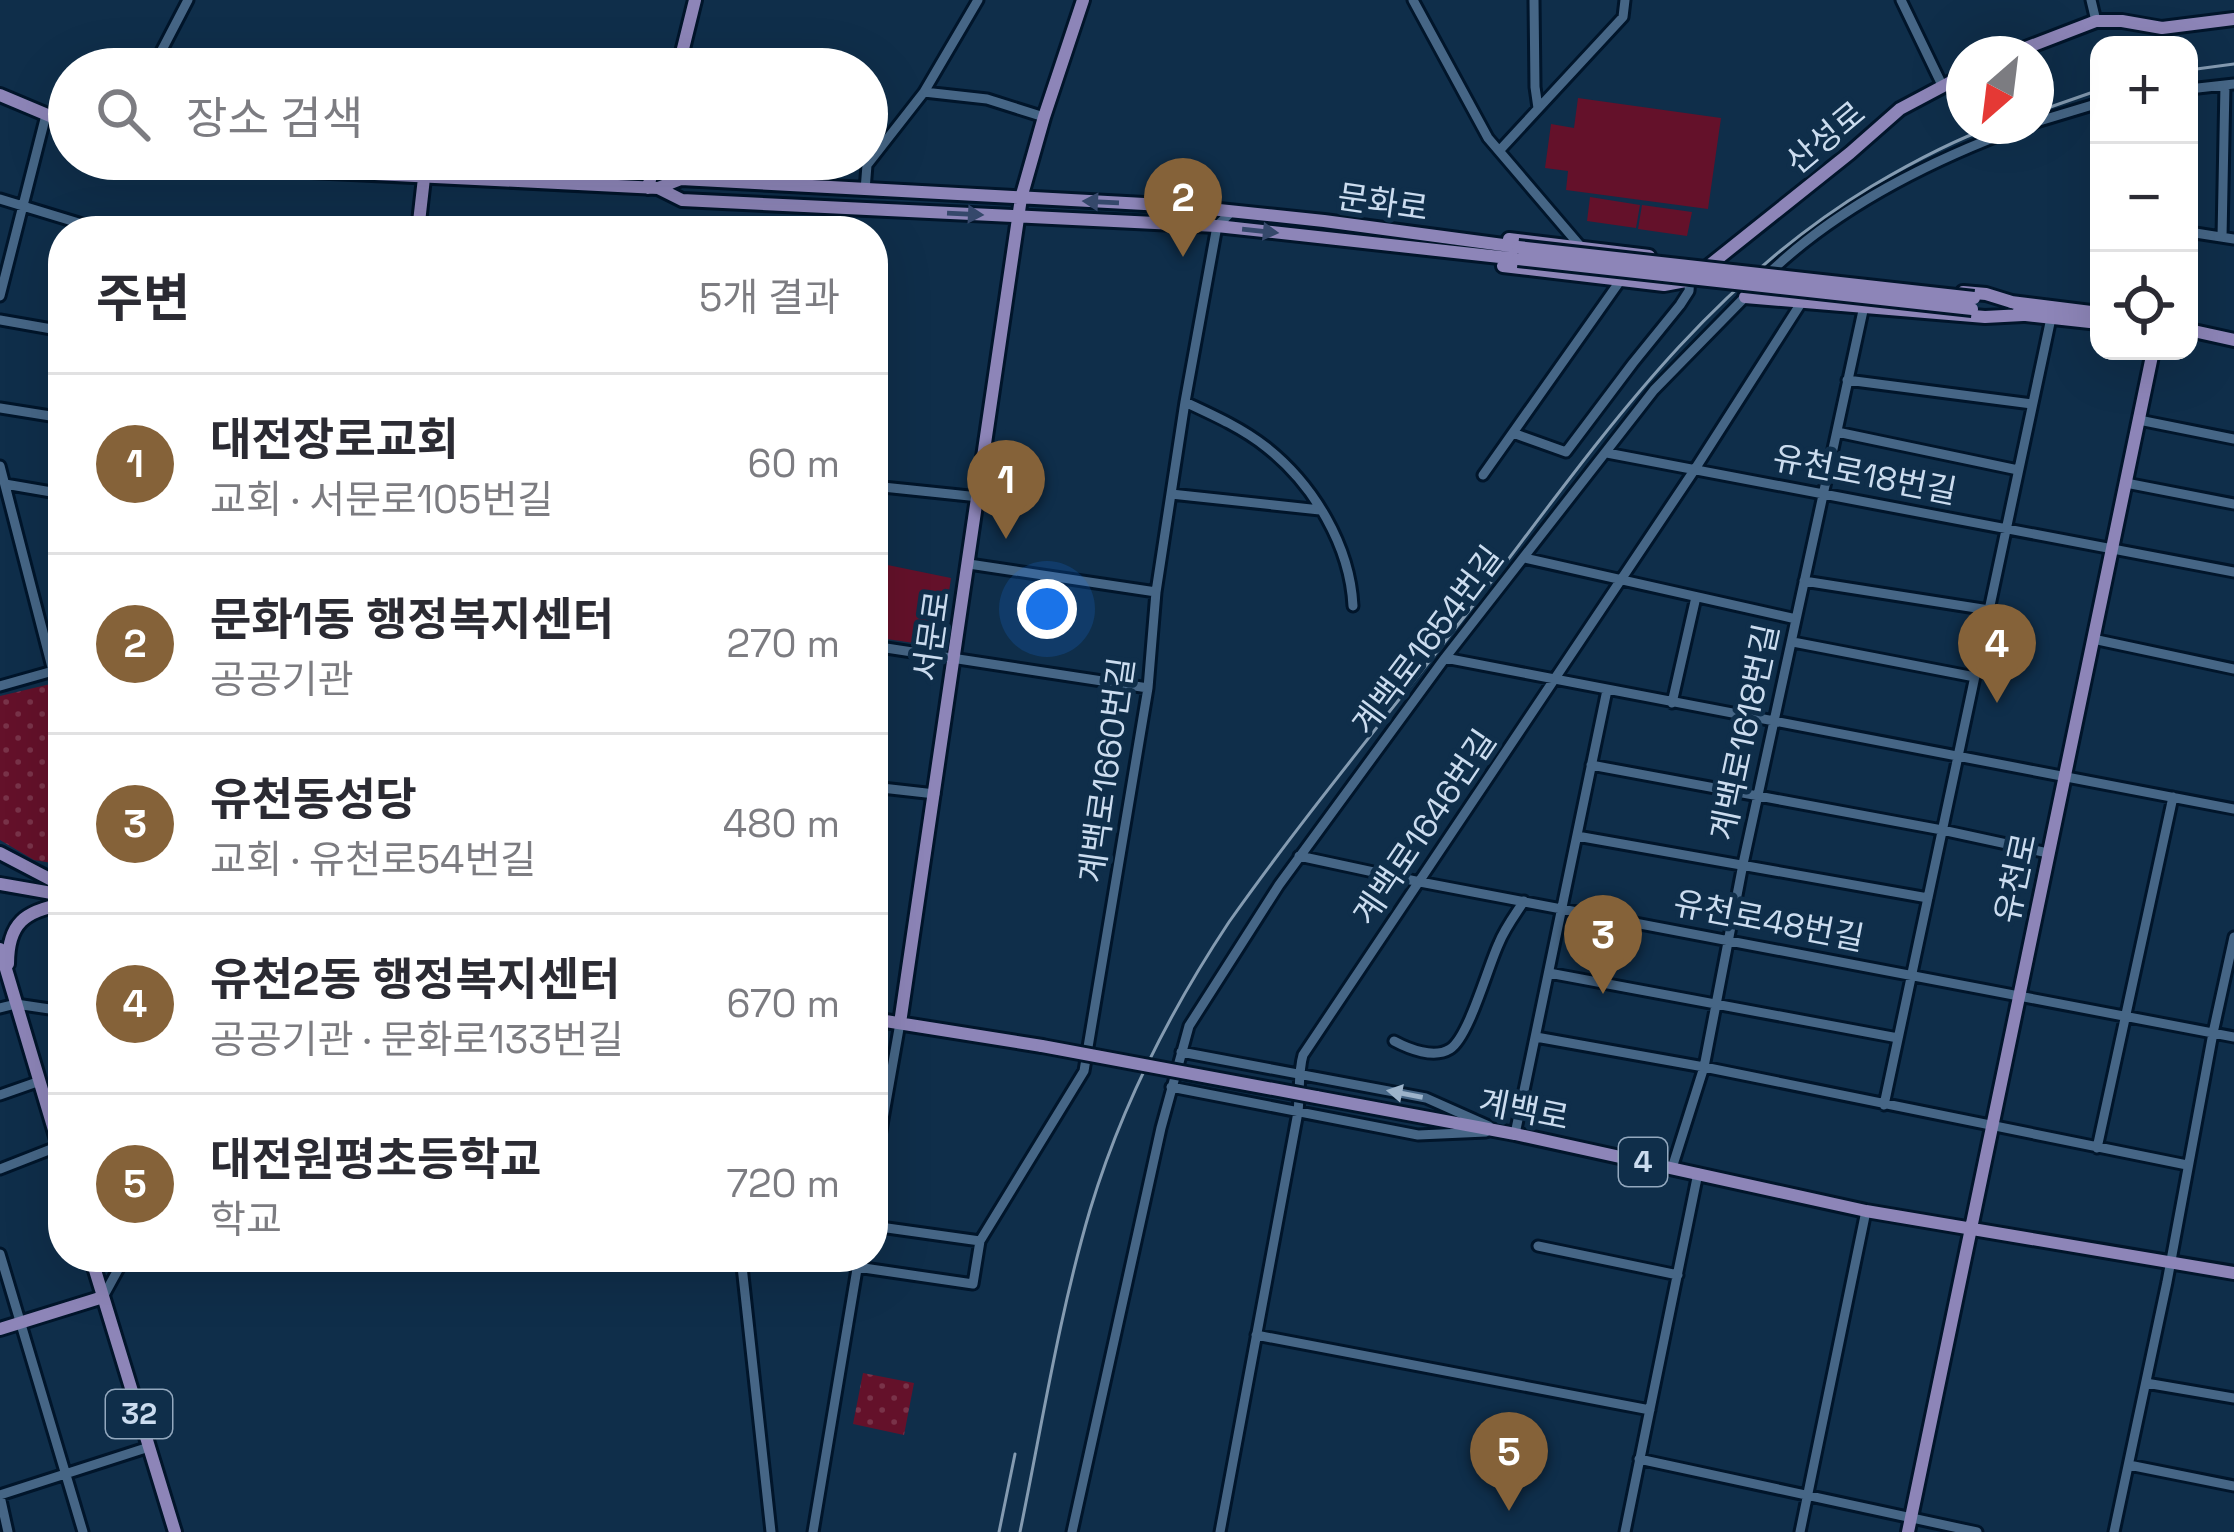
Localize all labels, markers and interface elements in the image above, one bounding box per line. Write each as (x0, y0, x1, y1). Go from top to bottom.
north arrow (1946, 36, 2054, 144)
map controls (2090, 36, 2198, 360)
button: + (2090, 36, 2198, 144)
search box (48, 48, 888, 180)
icon: search (90, 81, 156, 147)
text: 장소 검색 (186, 90, 363, 147)
street label: 산성로 (1777, 92, 1874, 183)
button: − (2090, 144, 2198, 252)
pin: 2 (1144, 158, 1222, 257)
street label: 문화로 (1335, 176, 1431, 230)
one-way arrow (1081, 192, 1119, 211)
one-way arrow (947, 205, 985, 224)
one-way arrow (1242, 222, 1279, 241)
button: locate (2090, 252, 2198, 360)
text: 주변 (96, 266, 190, 331)
text: 5개 결과 (699, 273, 840, 322)
text: 대전장로교회 (210, 411, 458, 468)
street label: 유천로18번길 (1769, 437, 1960, 513)
text: 1 (126, 439, 144, 488)
text: 60 m (748, 439, 840, 488)
pin: 1 (967, 440, 1045, 539)
text: 교회 · 서문로105번길 (210, 475, 553, 524)
street label: 계백로1654번길 (1343, 538, 1513, 744)
your location (1017, 579, 1077, 639)
street label: 서문로 (905, 588, 959, 684)
text: 문화1동 행정복지센터 (210, 591, 614, 648)
pin: 4 (1958, 604, 2036, 703)
text: 2 (123, 619, 147, 668)
text: 270 m (727, 619, 840, 668)
street label: 계백로1618번길 (1702, 620, 1788, 844)
text: 공공기관 (210, 655, 354, 704)
street label: 계백로1660번길 (1070, 655, 1144, 886)
street label: 계백로1646번길 (1344, 722, 1506, 933)
text: 유천동성당 (210, 771, 417, 828)
text: 3 (123, 799, 147, 848)
text: 480 m (723, 799, 840, 848)
street label: 유천로 (1986, 829, 2046, 927)
text: 교회 · 유천로54번길 (210, 835, 536, 884)
street label: 유천로48번길 (1670, 882, 1868, 960)
pin: 3 (1564, 895, 1642, 994)
text: 유천2동 행정복지센터 (210, 951, 621, 1008)
text: 4 (123, 979, 147, 1028)
text: 670 m (726, 979, 840, 1028)
text: 공공기관 · 문화로133번길 (210, 1015, 624, 1064)
street label: 계백로 (1475, 1081, 1573, 1139)
one-way arrow (1386, 1084, 1424, 1103)
text: 대전원평초등학교 (210, 1131, 541, 1188)
road number: 4 (1619, 1138, 1667, 1186)
text: 5 (123, 1159, 147, 1208)
text: 720 m (726, 1159, 840, 1208)
text: 학교 (210, 1195, 282, 1244)
road number: 32 (106, 1390, 172, 1438)
pin: 5 (1470, 1412, 1548, 1511)

